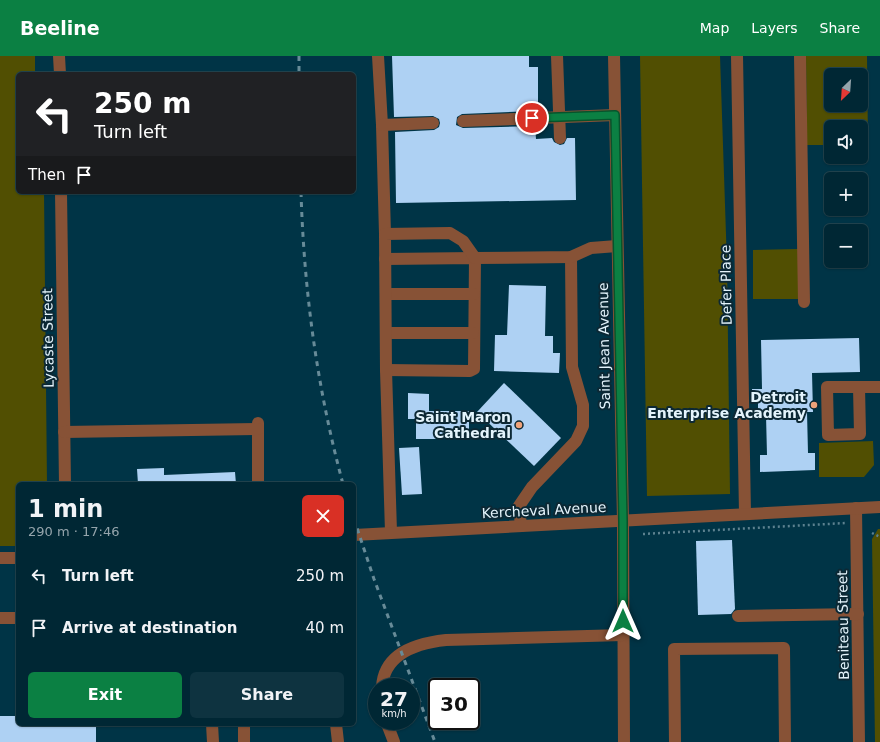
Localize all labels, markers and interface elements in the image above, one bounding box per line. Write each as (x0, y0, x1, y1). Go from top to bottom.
text: Beeline (20, 17, 100, 39)
text: Map (700, 20, 729, 36)
text: Layers (751, 20, 798, 36)
text: Share (820, 20, 860, 36)
north arrow (824, 68, 868, 112)
map controls (824, 68, 868, 268)
text: 250 m (94, 87, 191, 120)
icon: left (28, 88, 80, 140)
pin (515, 101, 549, 135)
icon: arrive (521, 107, 543, 129)
button: sound (824, 120, 868, 164)
text: Turn left (94, 121, 167, 142)
icon: arrive (73, 164, 95, 186)
text: Then (28, 166, 65, 184)
button: + (824, 172, 868, 216)
button: − (824, 224, 868, 268)
street label: Defer Place (717, 245, 735, 325)
street label: Saint Jean Avenue (595, 282, 613, 410)
street label: Lycaste Street (39, 288, 57, 388)
place label: Detroit Enterprise Academy (647, 389, 806, 421)
marker: Detroit Enterprise Academy (809, 400, 819, 410)
place label: Saint Maron Cathedral (415, 409, 511, 441)
marker: Saint Maron Cathedral (514, 420, 524, 430)
text: 1 min (28, 495, 103, 523)
button: close (302, 495, 344, 537)
street label: Kercheval Avenue (481, 499, 607, 521)
text: 290 m · 17:46 (28, 524, 119, 539)
icon: left (28, 565, 50, 587)
text: Turn left (62, 567, 134, 585)
text: 250 m (296, 567, 344, 585)
street label: Beniteau Street (834, 570, 852, 680)
position arrow (602, 600, 644, 642)
icon: arrive (28, 617, 50, 639)
text: Arrive at destination (62, 619, 237, 637)
text: 40 m (306, 619, 344, 637)
button: Exit (28, 672, 182, 718)
button: Share (190, 672, 344, 718)
speed limit sign: 30 (428, 678, 480, 730)
text: 27 (380, 687, 408, 711)
text: km/h (381, 708, 407, 719)

